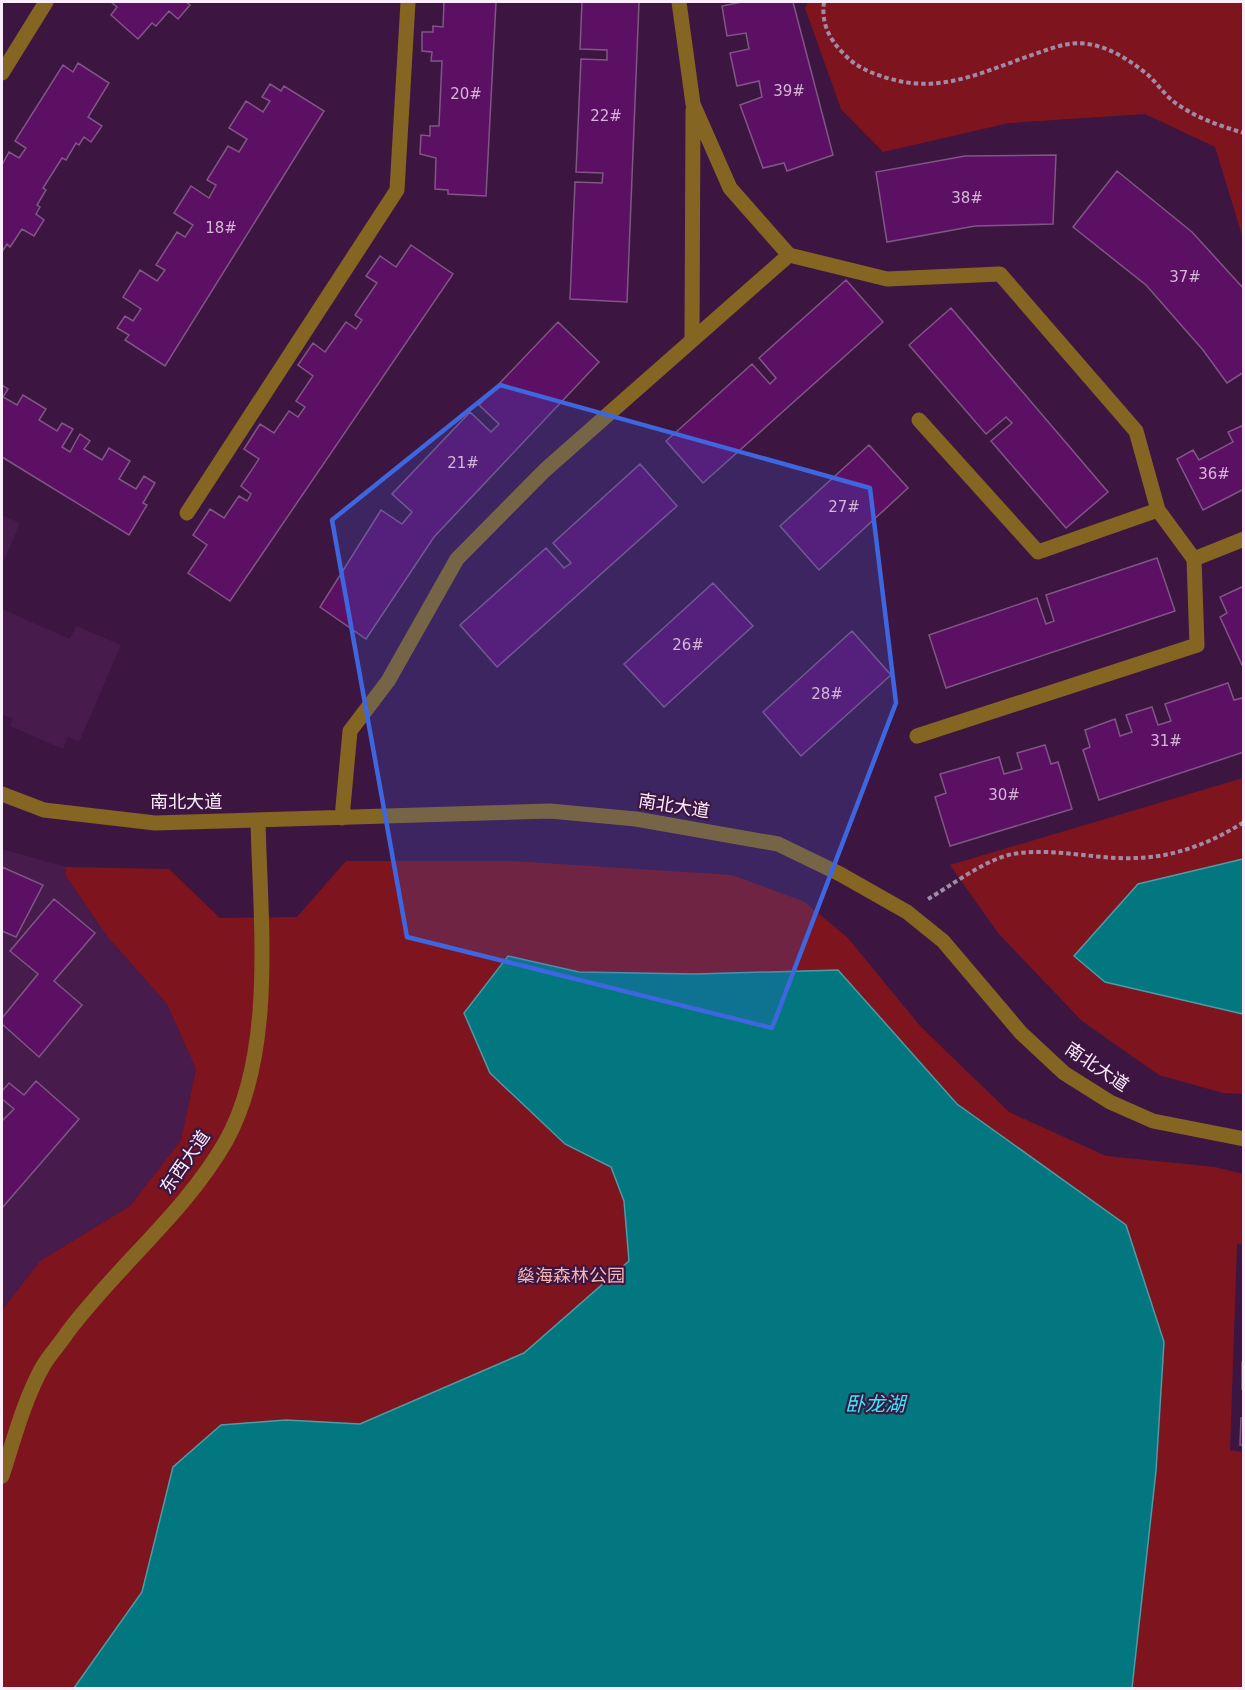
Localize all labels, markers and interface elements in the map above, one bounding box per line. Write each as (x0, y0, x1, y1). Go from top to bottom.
house number: 39# (773, 82, 805, 100)
house number: 20# (450, 85, 482, 103)
house number: 22# (590, 107, 622, 125)
house number: 38# (951, 189, 983, 207)
house number: 18# (205, 219, 237, 237)
house number: 37# (1169, 268, 1201, 286)
house number: 21# (447, 454, 479, 472)
house number: 36# (1198, 465, 1230, 483)
house number: 27# (828, 498, 860, 516)
house number: 26# (672, 636, 704, 654)
house number: 28# (811, 685, 843, 703)
house number: 31# (1150, 732, 1182, 750)
house number: 30# (988, 786, 1020, 804)
street label: 南北大道 (637, 790, 711, 822)
street label: 南北大道 (150, 791, 222, 812)
street label: 南北大道 (1062, 1038, 1133, 1095)
street label: 东西大道 (155, 1126, 214, 1197)
park label: 燊海森林公园 (517, 1265, 625, 1286)
water label: 卧龙湖 (845, 1392, 908, 1416)

